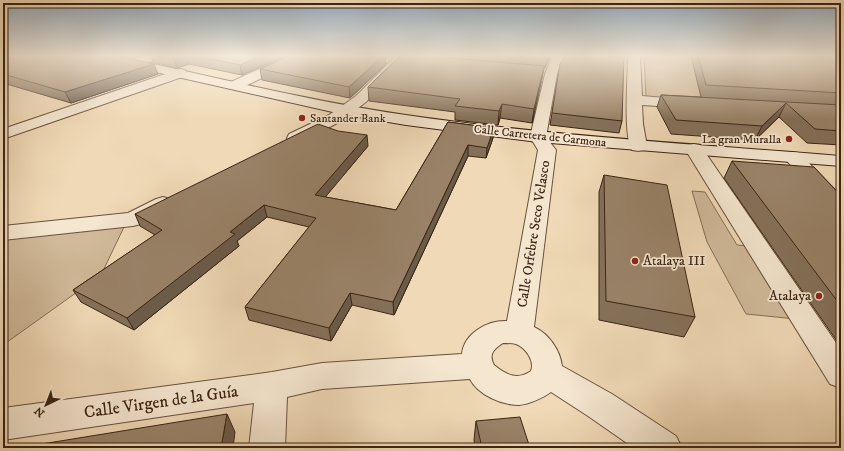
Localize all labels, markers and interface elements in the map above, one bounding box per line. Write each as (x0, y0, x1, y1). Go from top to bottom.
place label: Santander Bank (310, 111, 386, 126)
marker: Santander Bank (297, 113, 307, 123)
street label: Calle Carretera de Carmona (473, 122, 608, 151)
place label: La gran Muralla (702, 132, 782, 147)
marker: La gran Muralla (784, 134, 794, 144)
street label: Calle Orfebre Seco Velasco (513, 159, 555, 309)
place label: Atalaya III (643, 252, 706, 270)
marker: Atalaya III (630, 256, 640, 266)
place label: Atalaya (769, 287, 811, 305)
marker: Atalaya (814, 291, 824, 301)
street label: Calle Virgen de la Guía (83, 380, 240, 424)
north arrow (26, 385, 66, 425)
text: N (32, 403, 48, 420)

